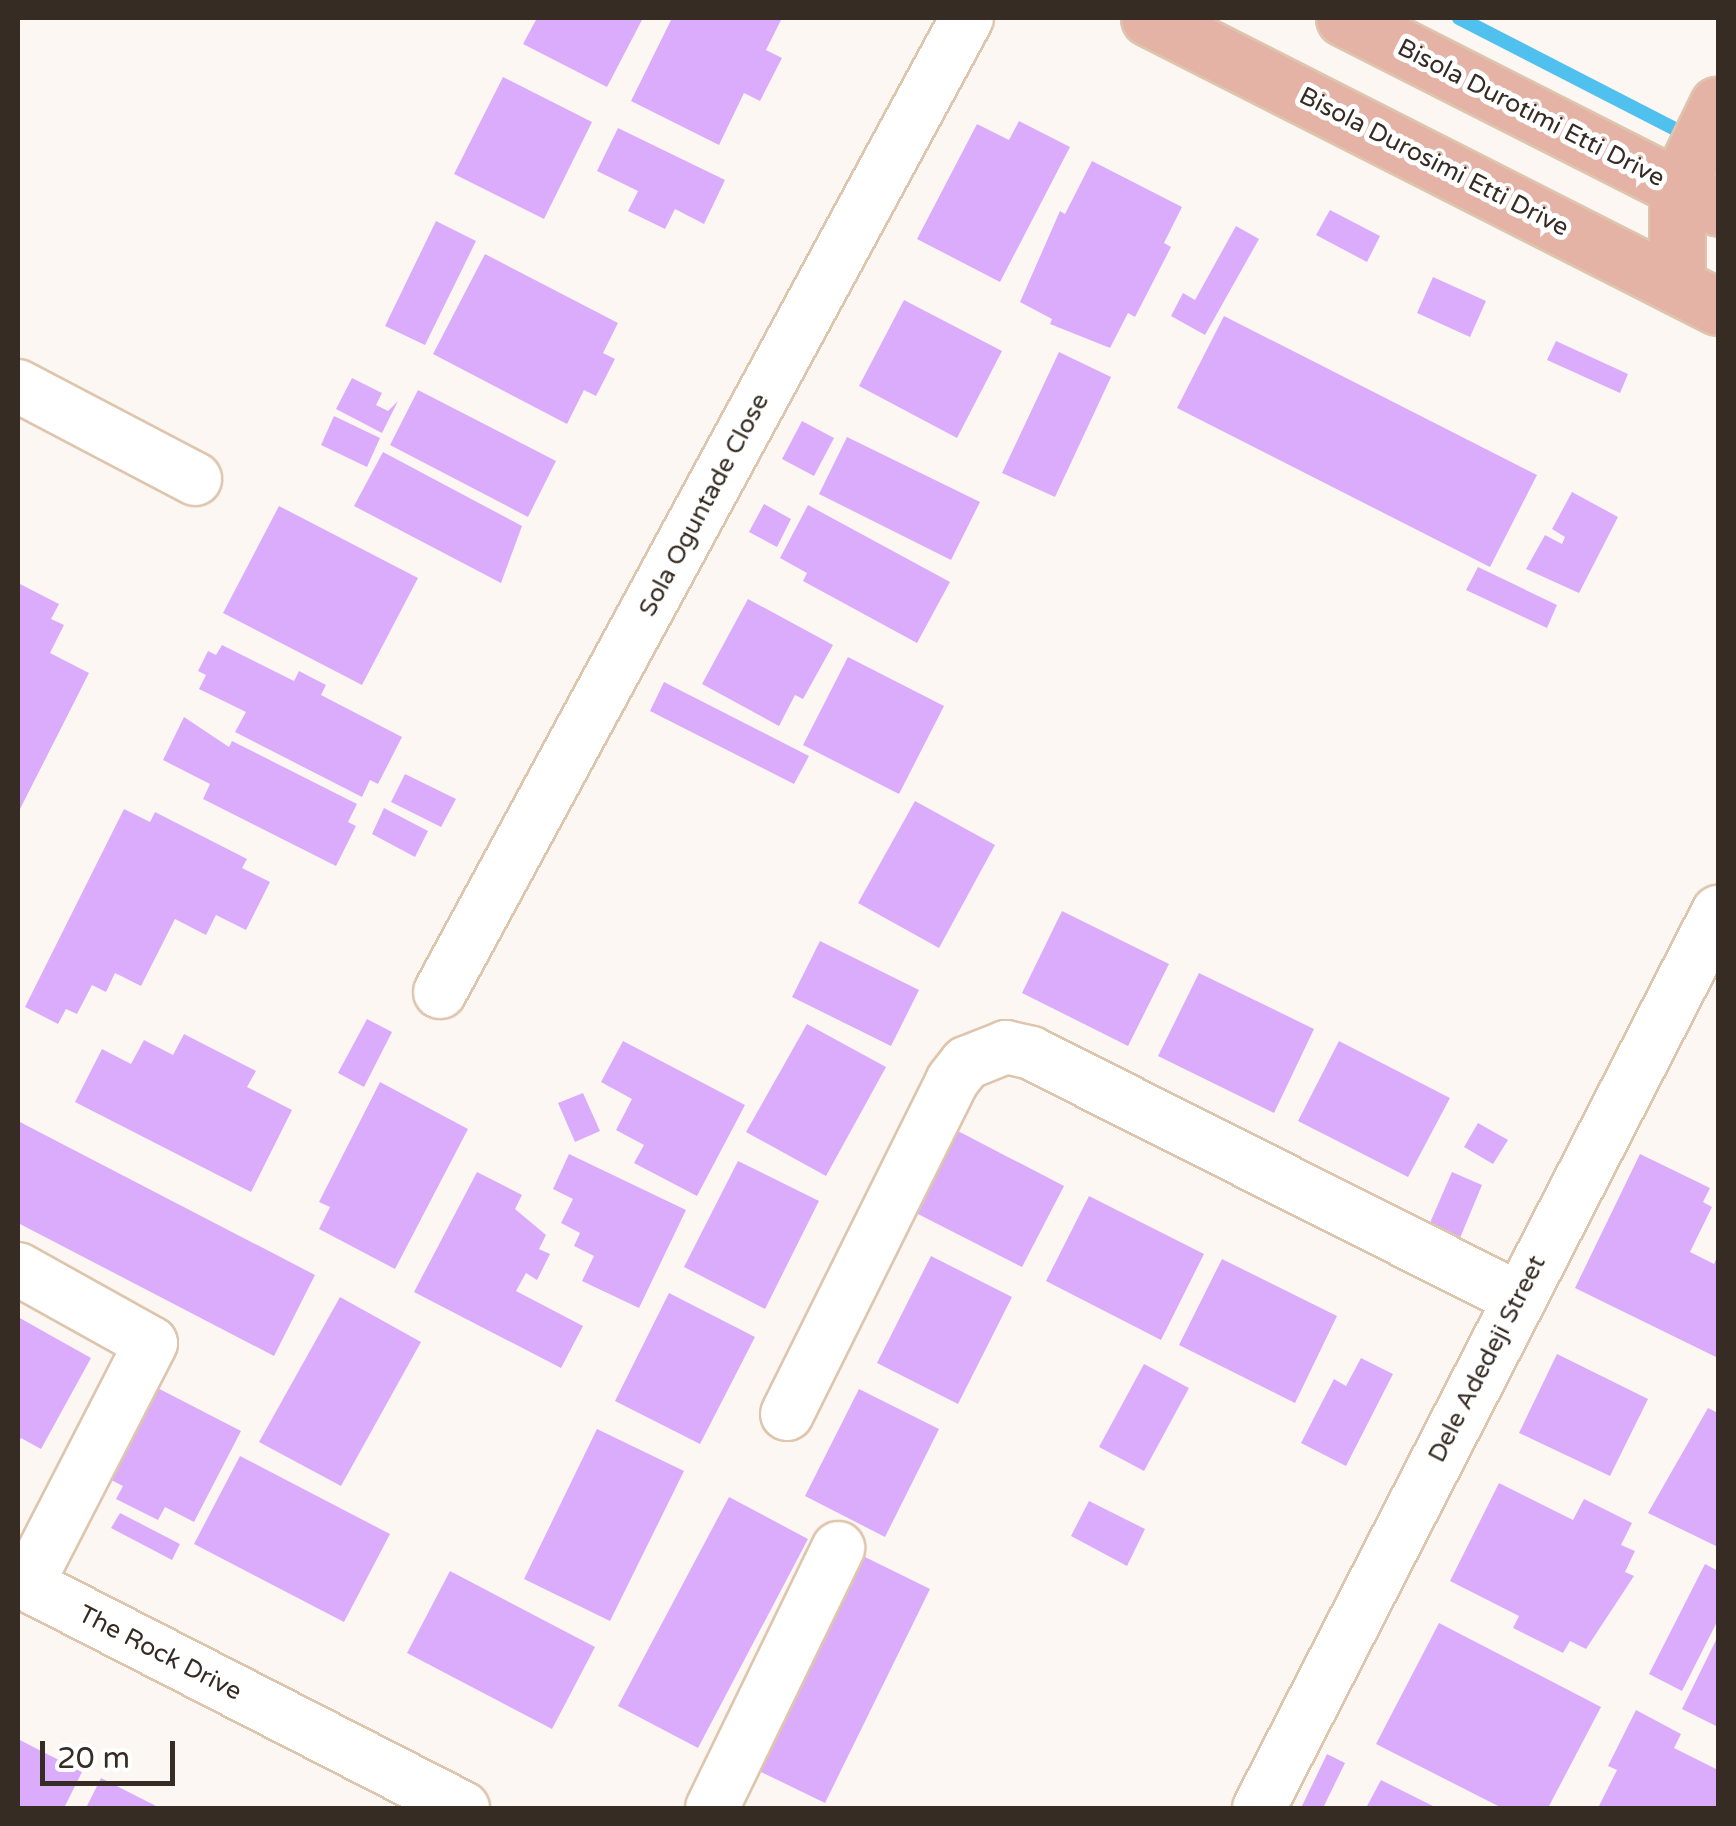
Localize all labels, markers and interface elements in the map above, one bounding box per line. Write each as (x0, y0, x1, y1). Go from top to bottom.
street label: Bisola Durotimi Etti Drive (1392, 32, 1670, 194)
street label: Bisola Durosimi Etti Drive (1294, 81, 1574, 243)
street label: Sola Oguntade Close (633, 388, 775, 622)
street label: Dele Adedeji Street (1422, 1251, 1552, 1467)
street label: The Rock Drive (73, 1599, 247, 1707)
scale bar (45, 1721, 180, 1783)
text: 20 m (57, 1740, 130, 1777)

